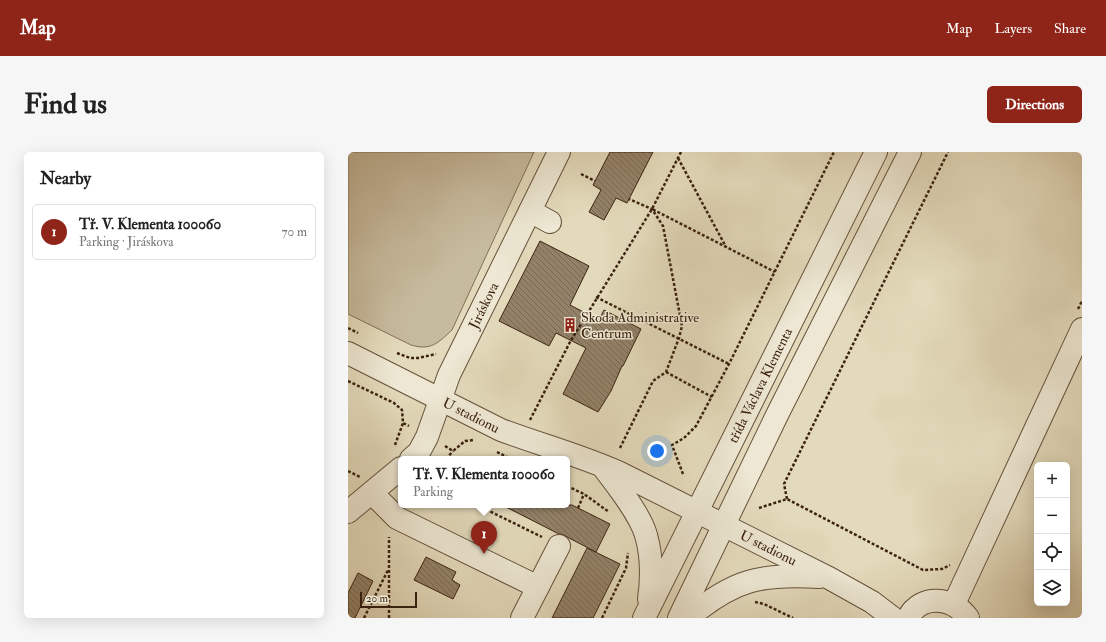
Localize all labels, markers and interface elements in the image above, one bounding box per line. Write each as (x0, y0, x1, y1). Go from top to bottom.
text: Map (20, 16, 56, 40)
text: Map (946, 20, 972, 37)
text: Layers (994, 20, 1032, 37)
text: Share (1054, 20, 1086, 37)
button: Directions (987, 86, 1082, 123)
text: Find us (24, 87, 107, 122)
text: Nearby (40, 168, 91, 189)
text: Tř. V. Klementa 100060 (79, 215, 221, 234)
text: 1 (52, 224, 56, 240)
text: 70 m (282, 224, 307, 240)
text: Parking · Jiráskova (79, 234, 174, 250)
street label: Jiráskova (464, 279, 502, 332)
place label: Skoda Administrative Centrum (581, 309, 699, 342)
building icon: Skoda Administrative Centrum (562, 317, 578, 333)
street label: třída Václava Klementa (724, 325, 796, 446)
street label: U stadionu (440, 394, 503, 436)
your location (647, 441, 667, 461)
popup (398, 456, 570, 508)
map controls (1034, 462, 1070, 606)
button: + (1034, 462, 1070, 498)
text: Tř. V. Klementa 100060 (413, 465, 555, 484)
text: Parking (413, 484, 453, 500)
button: − (1034, 498, 1070, 534)
pin: 1 (471, 521, 497, 554)
street label: U stadionu (737, 526, 800, 569)
button: locate (1034, 534, 1070, 570)
button: layers (1034, 570, 1070, 606)
scale bar (360, 590, 417, 609)
text: 20 m (366, 592, 388, 605)

